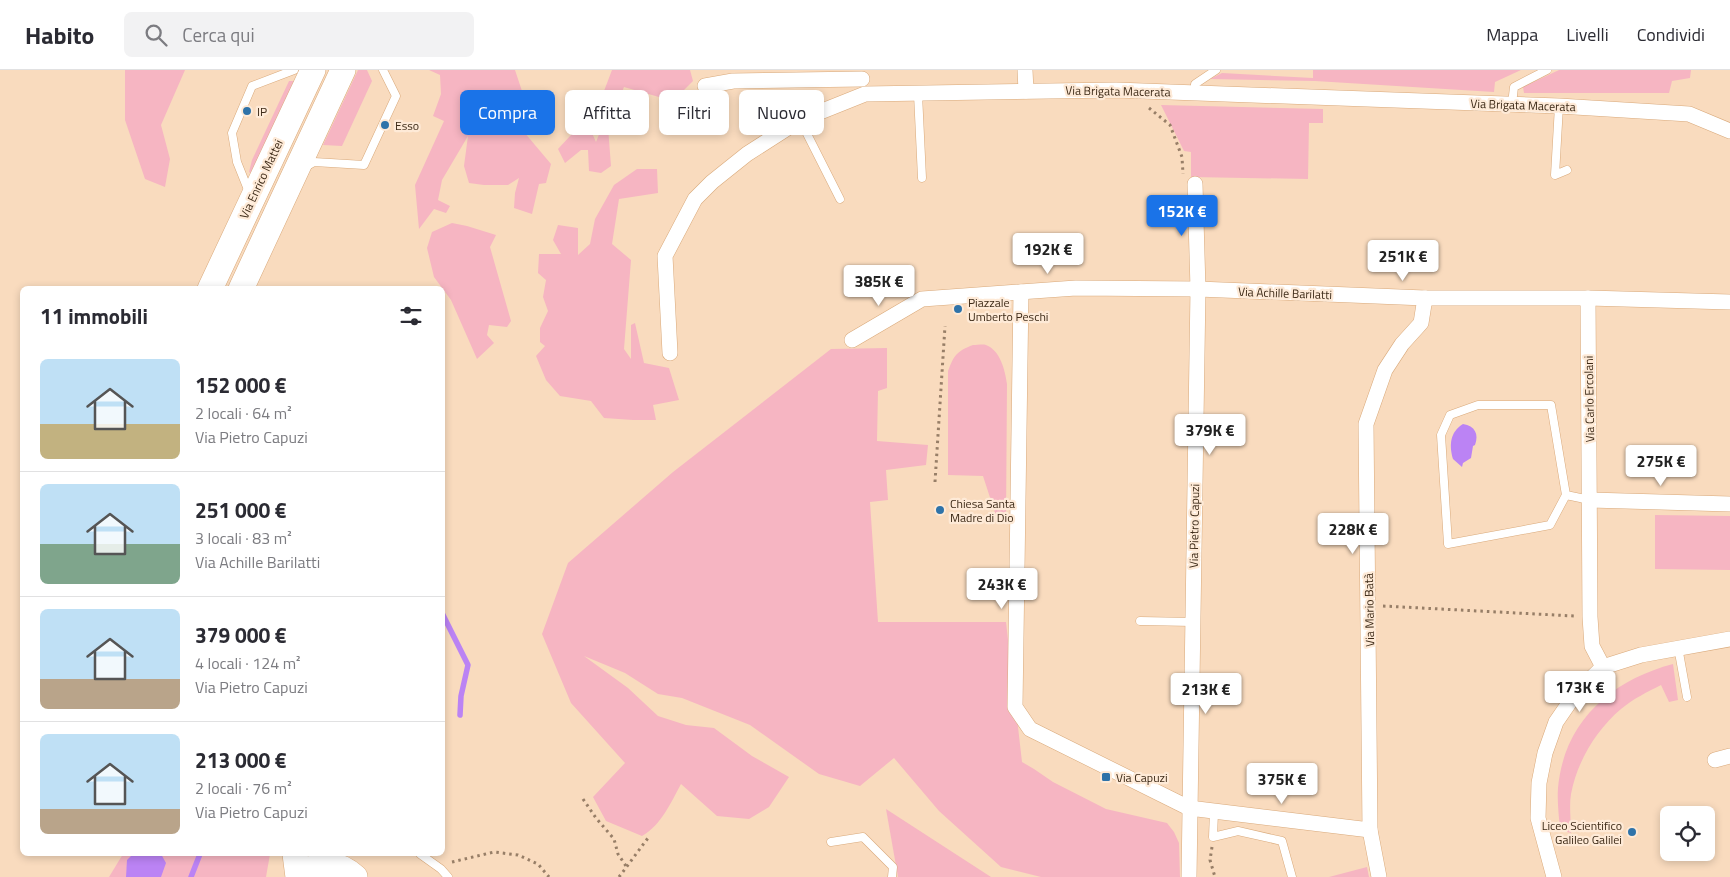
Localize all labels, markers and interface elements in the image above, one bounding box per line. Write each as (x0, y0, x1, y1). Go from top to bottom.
search box (124, 12, 474, 57)
text: Habito (25, 17, 94, 53)
text: Cerca qui (182, 20, 255, 49)
icon: search (142, 21, 170, 49)
text: Mappa (1486, 21, 1538, 48)
text: Livelli (1566, 21, 1609, 48)
text: Condividi (1637, 21, 1705, 48)
street label: Via Brigata Macerata (1065, 81, 1171, 101)
chip: Compra (460, 90, 555, 135)
chip: Affitta (565, 90, 649, 135)
chip: Filtri (659, 90, 729, 135)
chip: Nuovo (739, 90, 824, 135)
street label: Via Brigata Macerata (1470, 94, 1576, 116)
place label: IP (257, 102, 267, 121)
marker: IP (241, 105, 253, 117)
place label: Esso (395, 116, 419, 135)
marker: Esso (379, 119, 391, 131)
street label: Via Enrico Mattei (234, 136, 288, 222)
pin: 152K € (1141, 194, 1223, 237)
text: 152K € (1158, 199, 1206, 223)
pin: 192K € (1007, 232, 1089, 275)
text: 192K € (1024, 237, 1072, 261)
pin: 251K € (1362, 240, 1444, 282)
text: 251K € (1379, 244, 1427, 268)
pin: 385K € (838, 264, 920, 307)
text: 385K € (855, 269, 903, 293)
street label: Via Achille Barilatti (1238, 282, 1332, 304)
place label: Piazzale Umberto Peschi (968, 293, 1049, 326)
text: 11 immobili (40, 300, 148, 332)
icon: filters (397, 302, 425, 330)
marker: Piazzale Umberto Peschi (952, 303, 964, 315)
street label: Via Carlo Ercolani (1579, 355, 1599, 443)
text: 152 000 € (195, 369, 287, 401)
icon: home (80, 379, 140, 439)
text: 2 locali · 64 m² (195, 401, 292, 425)
pin: 379K € (1169, 414, 1251, 456)
text: 379K € (1186, 418, 1234, 442)
text: Via Pietro Capuzi (195, 425, 308, 449)
pin: 275K € (1620, 444, 1702, 487)
text: 275K € (1637, 449, 1685, 473)
street label: Via Pietro Capuzi (1184, 484, 1204, 568)
text: 251 000 € (195, 494, 287, 526)
place label: Chiesa Santa Madre di Dio (950, 494, 1015, 527)
icon: home (80, 504, 140, 564)
marker: Chiesa Santa Madre di Dio (934, 504, 946, 516)
pin: 228K € (1312, 512, 1394, 555)
text: 228K € (1329, 517, 1377, 541)
text: 3 locali · 83 m² (195, 526, 292, 550)
text: Via Achille Barilatti (195, 550, 320, 574)
pin: 243K € (961, 568, 1043, 610)
text: 243K € (978, 572, 1026, 596)
street label: Via Mario Batà (1359, 573, 1379, 647)
text: 379 000 € (195, 619, 287, 651)
icon: home (80, 629, 140, 689)
text: 4 locali · 124 m² (195, 651, 301, 675)
pin: 173K € (1539, 670, 1621, 713)
pin: 213K € (1165, 672, 1247, 715)
text: Via Pietro Capuzi (195, 675, 308, 699)
text: 173K € (1556, 675, 1604, 699)
text: 213K € (1182, 677, 1230, 701)
text: 213 000 € (195, 744, 287, 776)
icon: home (80, 754, 140, 814)
pin: 375K € (1241, 762, 1323, 805)
text: 375K € (1258, 767, 1306, 791)
place label: Via Capuzi (1116, 768, 1168, 787)
marker: Via Capuzi (1100, 771, 1112, 783)
text: 2 locali · 76 m² (195, 776, 292, 800)
text: Via Pietro Capuzi (195, 800, 308, 824)
map controls (1660, 806, 1715, 861)
button: locate (1660, 806, 1715, 861)
place label: Liceo Scientifico Galileo Galilei (1542, 816, 1622, 849)
marker: Liceo Scientifico Galileo Galilei (1626, 826, 1638, 838)

